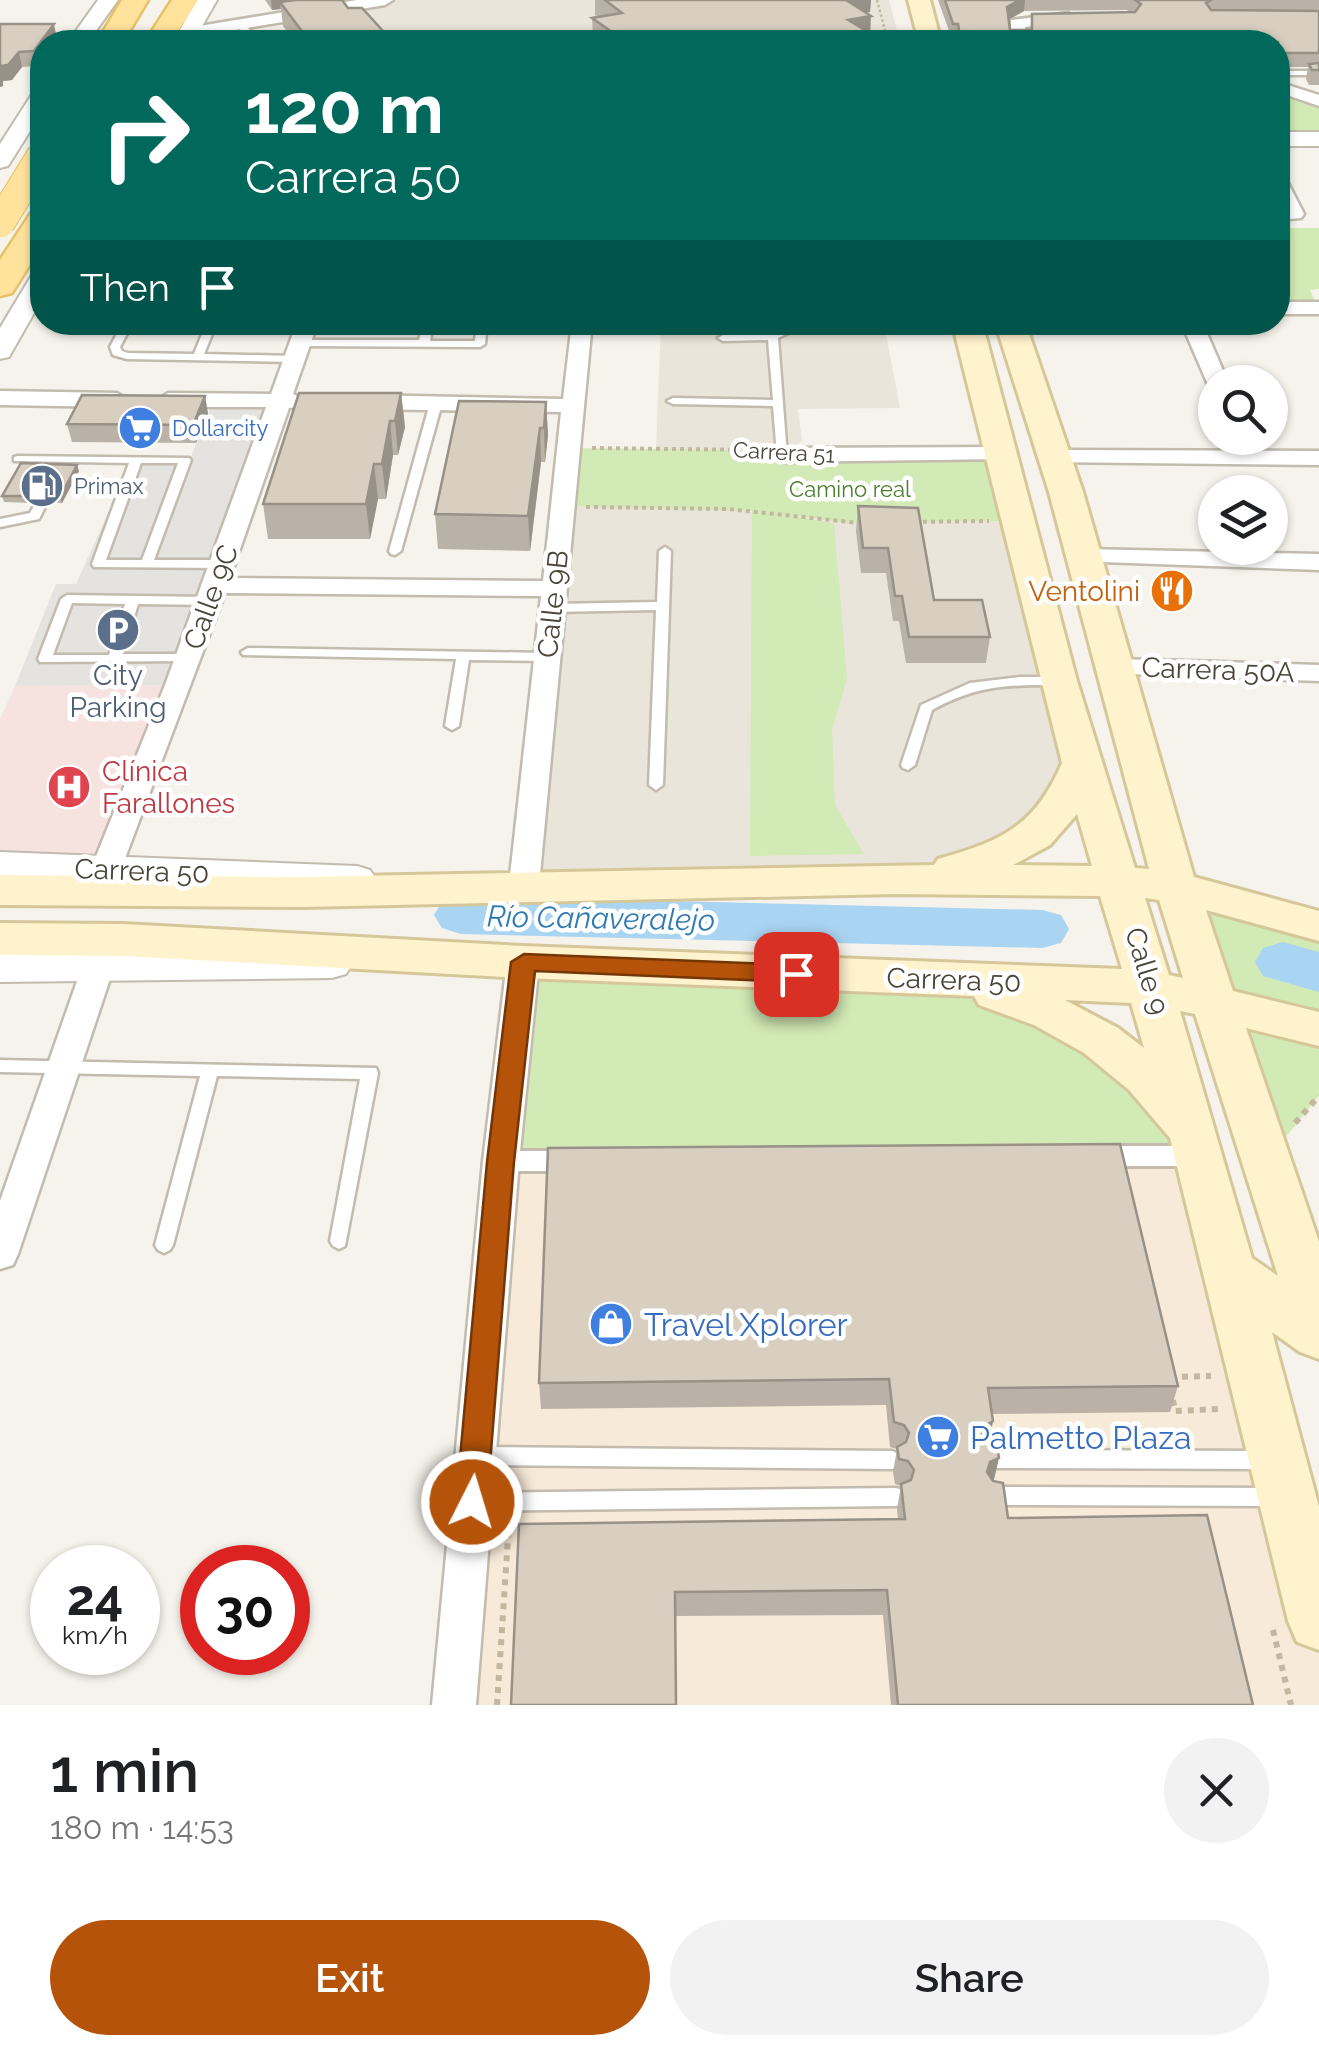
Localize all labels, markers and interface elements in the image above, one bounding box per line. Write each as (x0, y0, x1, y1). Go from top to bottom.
text: 120 m (245, 67, 444, 149)
icon: right (80, 70, 210, 200)
text: Carrera 50 (245, 151, 461, 204)
icon: arrive (190, 260, 245, 315)
text: Then (80, 265, 170, 310)
map controls (1198, 365, 1288, 565)
button: search (1198, 365, 1288, 455)
supermarket icon: Dollarcity (117, 405, 163, 451)
place label: Dollarcity (172, 415, 268, 441)
street label: Carrera 51 (732, 436, 836, 468)
fuel station icon: Primax (19, 463, 65, 509)
place label: Primax (74, 473, 144, 499)
button: layers (1198, 475, 1288, 565)
park label: Camino real (789, 476, 911, 502)
street label: Calle 9C (177, 540, 245, 654)
street label: Calle 9B (531, 548, 575, 660)
restaurant icon: Ventolini (1149, 568, 1195, 614)
place label: Ventolini (1028, 575, 1140, 608)
parking icon: City Parking (95, 607, 141, 653)
street label: Carrera 50A (1141, 651, 1295, 689)
place label: City Parking (70, 659, 166, 724)
place label: Clínica Farallones (102, 755, 235, 820)
hospital icon: Clínica Farallones (46, 764, 92, 810)
street label: Carrera 50 (74, 852, 210, 890)
water label: Río Cañaveralejo (487, 899, 715, 937)
street label: Calle 9 (1118, 923, 1176, 1019)
pin (754, 932, 839, 1017)
icon: arrive (769, 947, 824, 1002)
street label: Carrera 50 (886, 961, 1022, 999)
shop icon: Travel Xplorer (588, 1301, 634, 1347)
place label: Travel Xplorer (644, 1306, 848, 1343)
supermarket icon: Palmetto Plaza (915, 1414, 961, 1460)
place label: Palmetto Plaza (970, 1419, 1192, 1456)
position arrow (420, 1450, 524, 1554)
speed limit sign: 30 (180, 1545, 310, 1675)
text: 24 (67, 1568, 123, 1627)
text: km/h (62, 1620, 128, 1650)
text: 1 min (50, 1736, 199, 1806)
button: close (1164, 1738, 1269, 1843)
text: 180 m · 14:53 (50, 1809, 234, 1846)
button: Exit (50, 1920, 650, 2035)
button: Share (670, 1920, 1269, 2035)

